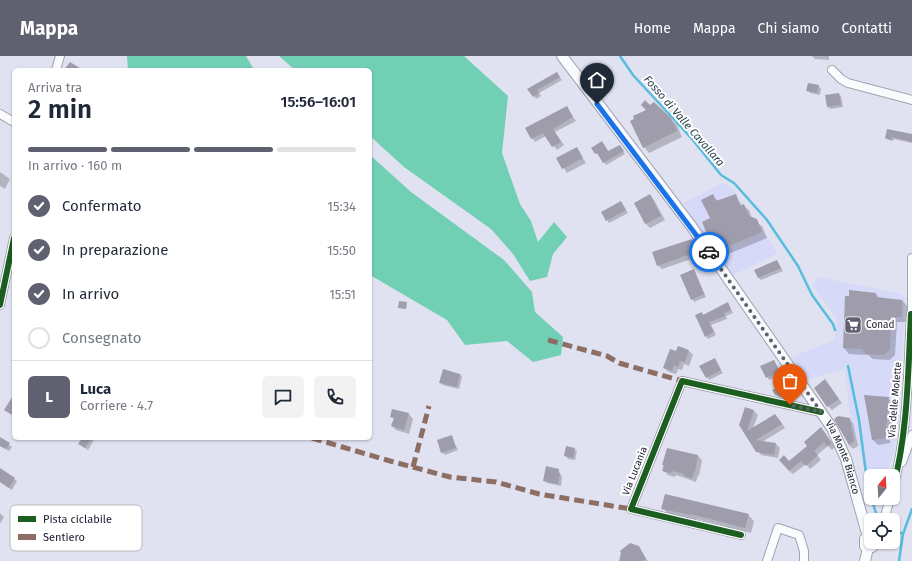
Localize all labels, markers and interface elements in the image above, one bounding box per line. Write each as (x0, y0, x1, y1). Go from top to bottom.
text: Mappa (20, 17, 78, 40)
text: Home (634, 20, 671, 37)
text: Mappa (693, 20, 736, 37)
text: Chi siamo (758, 20, 819, 37)
text: Contatti (841, 20, 892, 37)
pin (580, 63, 614, 104)
icon: home (586, 69, 608, 91)
water label: Fosso di Valle Cavallara (641, 73, 727, 169)
text: Arriva tra (28, 80, 82, 95)
text: 15:56–16:01 (281, 93, 356, 111)
text: 2 min (28, 94, 92, 125)
text: In arrivo · 160 m (28, 158, 122, 173)
icon: check (28, 195, 50, 217)
text: Confermato (62, 197, 141, 215)
text: 15:34 (327, 199, 356, 214)
courier (689, 232, 729, 272)
icon: check (28, 239, 50, 261)
text: In preparazione (62, 241, 168, 259)
icon: car (698, 241, 720, 263)
text: 15:50 (327, 243, 356, 258)
icon: check (28, 283, 50, 305)
text: In arrivo (62, 285, 119, 303)
text: 15:51 (329, 287, 356, 302)
supermarket icon: Conad (843, 315, 863, 335)
place label: Conad (866, 319, 895, 331)
text: Consegnato (62, 329, 142, 347)
street label: Via delle Molette (886, 361, 904, 439)
pin (773, 364, 807, 405)
icon: bag (779, 370, 801, 392)
button: chat (262, 376, 304, 418)
button: phone (314, 376, 356, 418)
text: Luca (80, 380, 111, 398)
text: L (45, 388, 53, 406)
text: Corriere · 4.7 (80, 398, 153, 413)
street label: Via Monte Bianco (823, 418, 862, 496)
street label: Via Lucania (620, 445, 650, 497)
north arrow (864, 469, 900, 505)
map controls (864, 469, 900, 549)
legend (10, 505, 142, 551)
text: Pista ciclabile (43, 513, 112, 526)
button: locate (864, 513, 900, 549)
text: Sentiero (43, 531, 85, 544)

